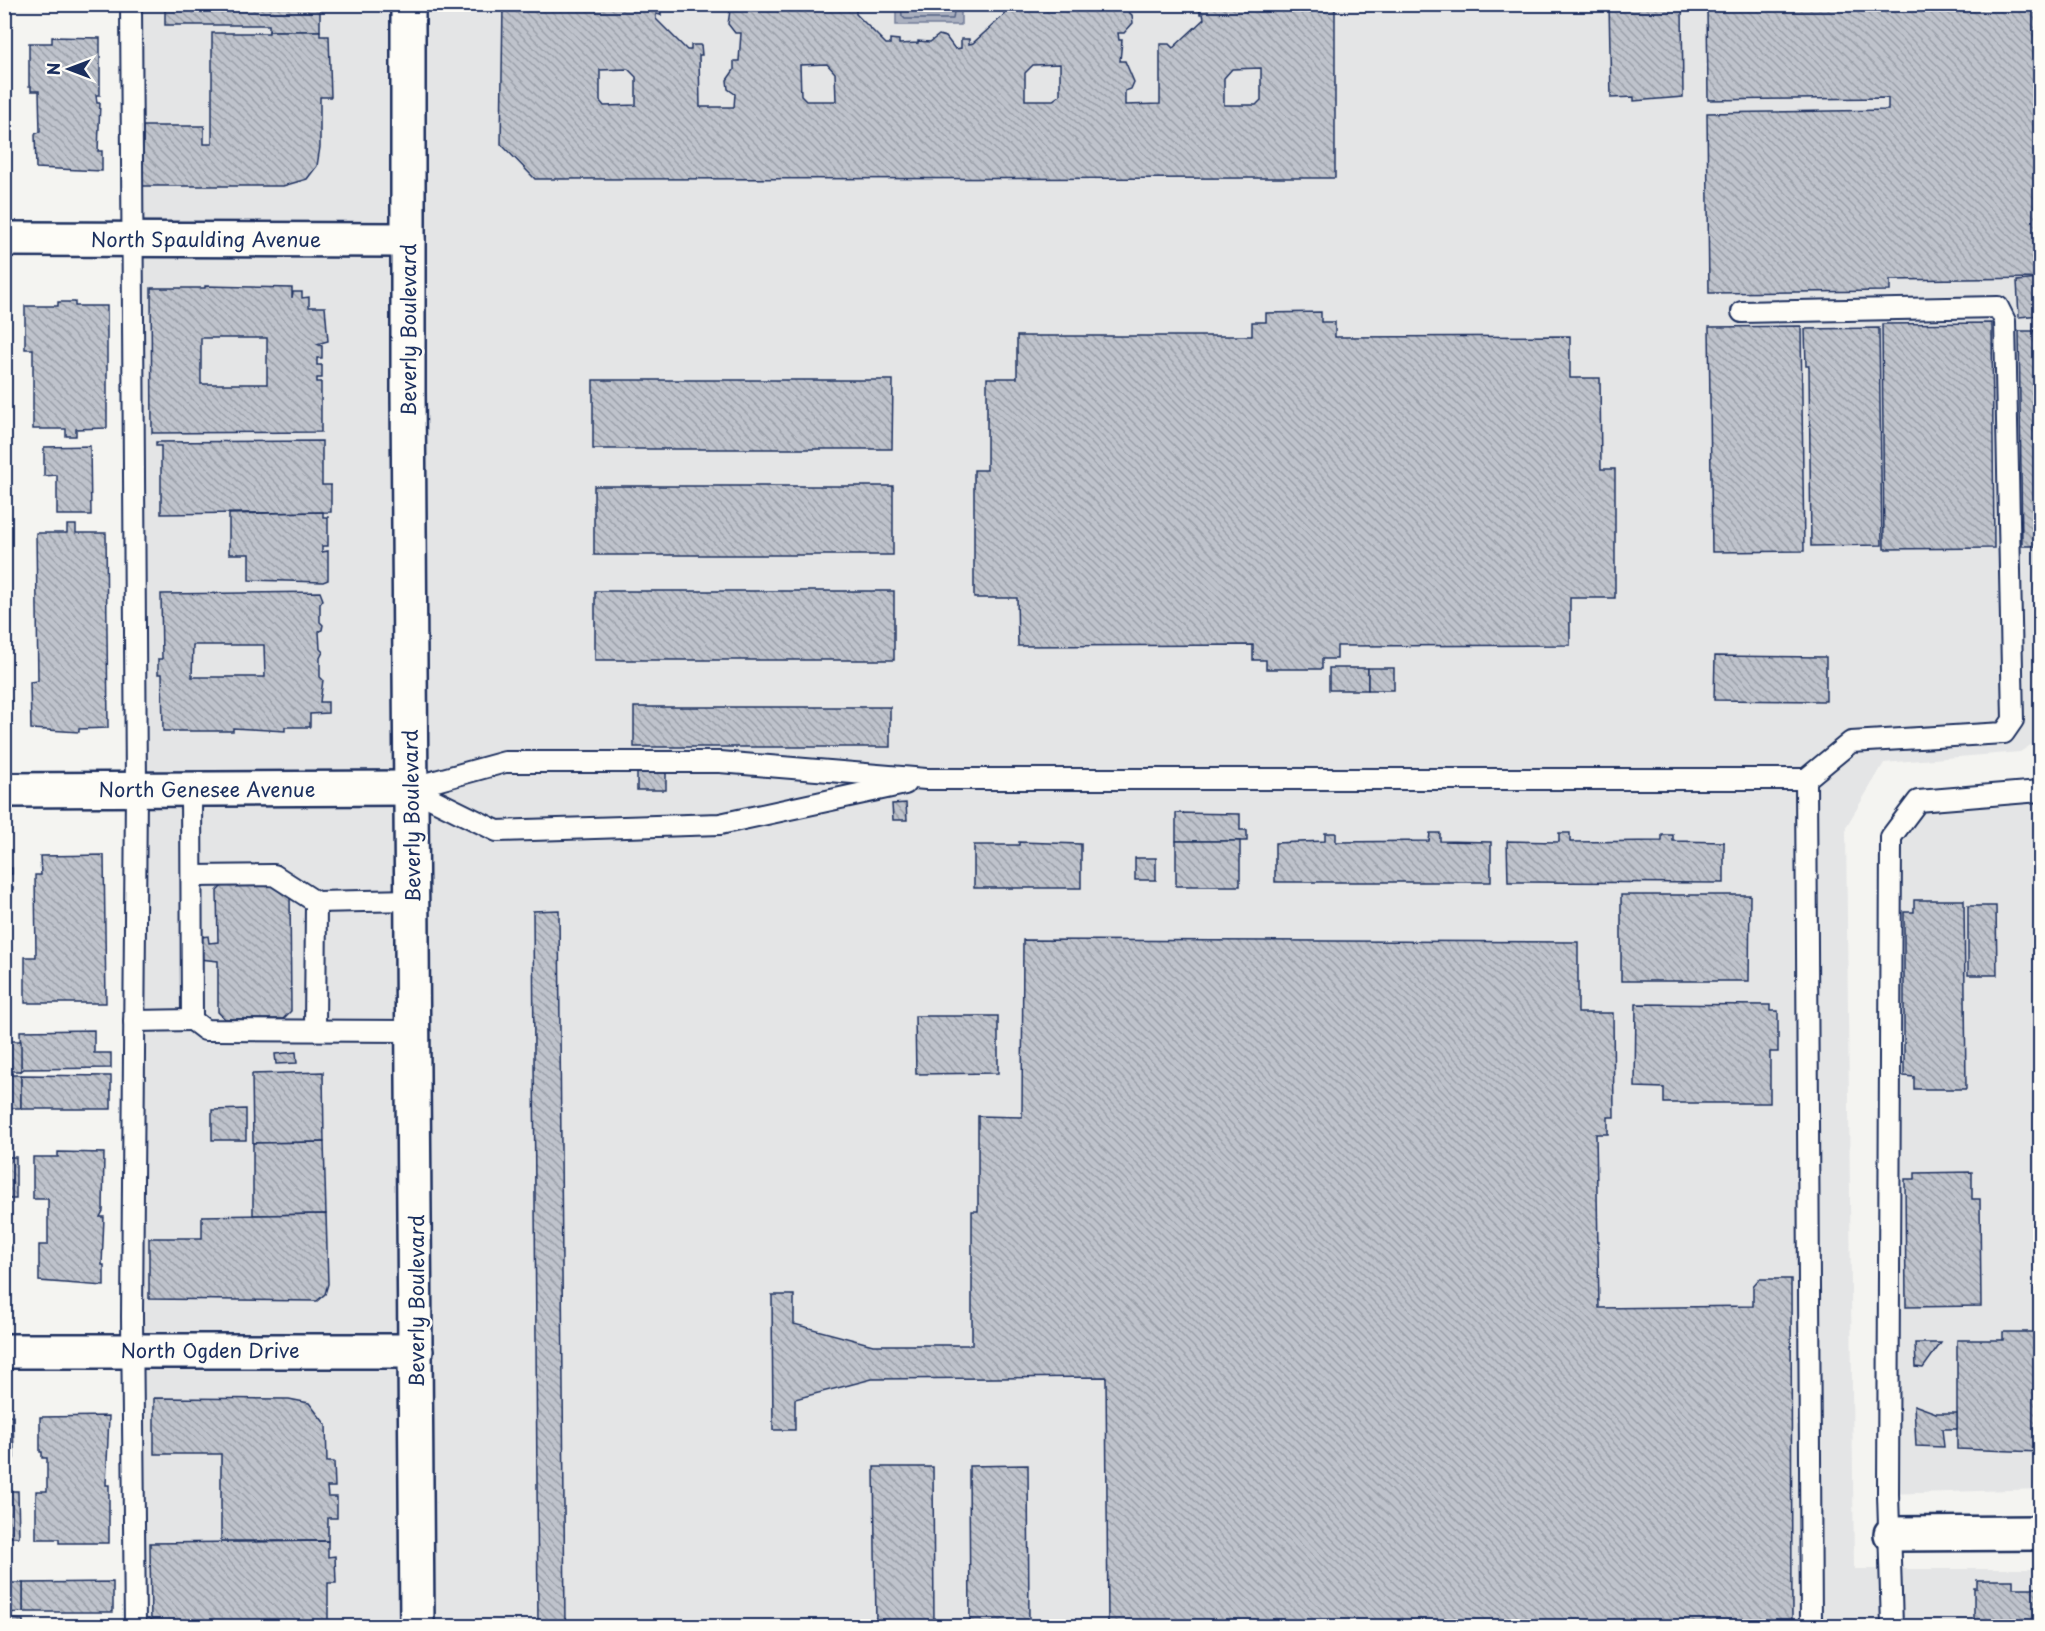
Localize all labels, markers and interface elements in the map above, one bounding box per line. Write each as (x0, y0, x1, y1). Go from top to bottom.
north arrow (39, 39, 99, 99)
text: N (41, 63, 65, 75)
street label: North Spaulding Avenue (91, 224, 321, 254)
street label: Beverly Boulevard (393, 243, 423, 417)
street label: Beverly Boulevard (394, 729, 428, 903)
street label: North Genesee Avenue (99, 774, 315, 804)
street label: Beverly Boulevard (401, 1214, 431, 1388)
street label: North Ogden Drive (120, 1335, 300, 1365)

